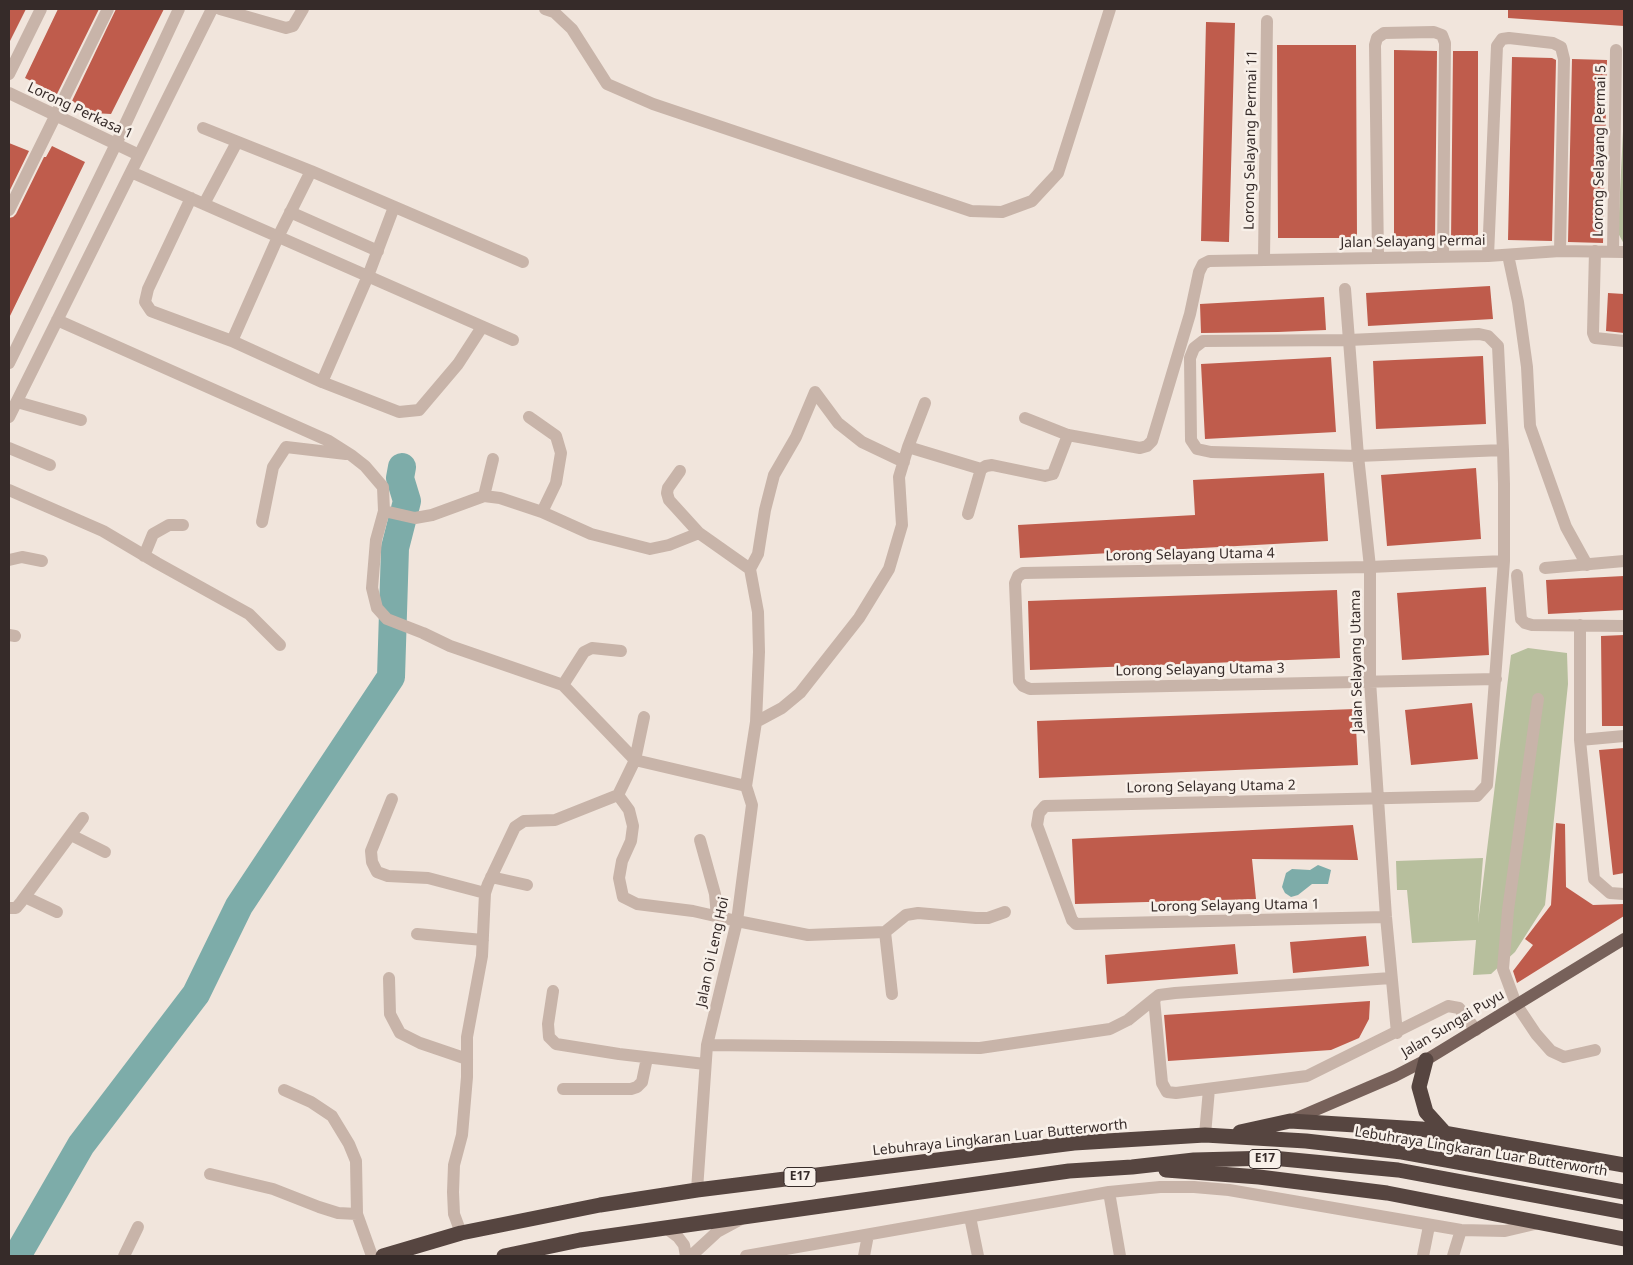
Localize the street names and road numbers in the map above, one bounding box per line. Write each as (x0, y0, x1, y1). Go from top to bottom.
street label: Lorong Selayang Permai 11 (1241, 50, 1261, 230)
street label: Lorong Selayang Permai 5 (1590, 65, 1610, 237)
street label: Lorong Perkasa 1 (25, 79, 135, 143)
street label: Jalan Selayang Permai (1340, 232, 1486, 252)
street label: Lorong Selayang Utama 4 (1105, 545, 1275, 565)
street label: Jalan Selayang Utama (1347, 590, 1367, 732)
street label: Lorong Selayang Utama 3 (1115, 660, 1285, 680)
street label: Lorong Selayang Utama 2 (1126, 777, 1296, 797)
street label: Jalan Oi Leng Hoi (693, 895, 733, 1009)
street label: Lorong Selayang Utama 1 (1150, 896, 1320, 916)
street label: Jalan Sungai Puyu (1399, 987, 1507, 1061)
street label: Lebuhraya Lingkaran Luar Butterworth (872, 1116, 1128, 1160)
street label: Lebuhraya Lingkaran Luar Butterworth (1353, 1124, 1609, 1180)
road number: E17 (1249, 1150, 1281, 1168)
road number: E17 (784, 1168, 816, 1186)

